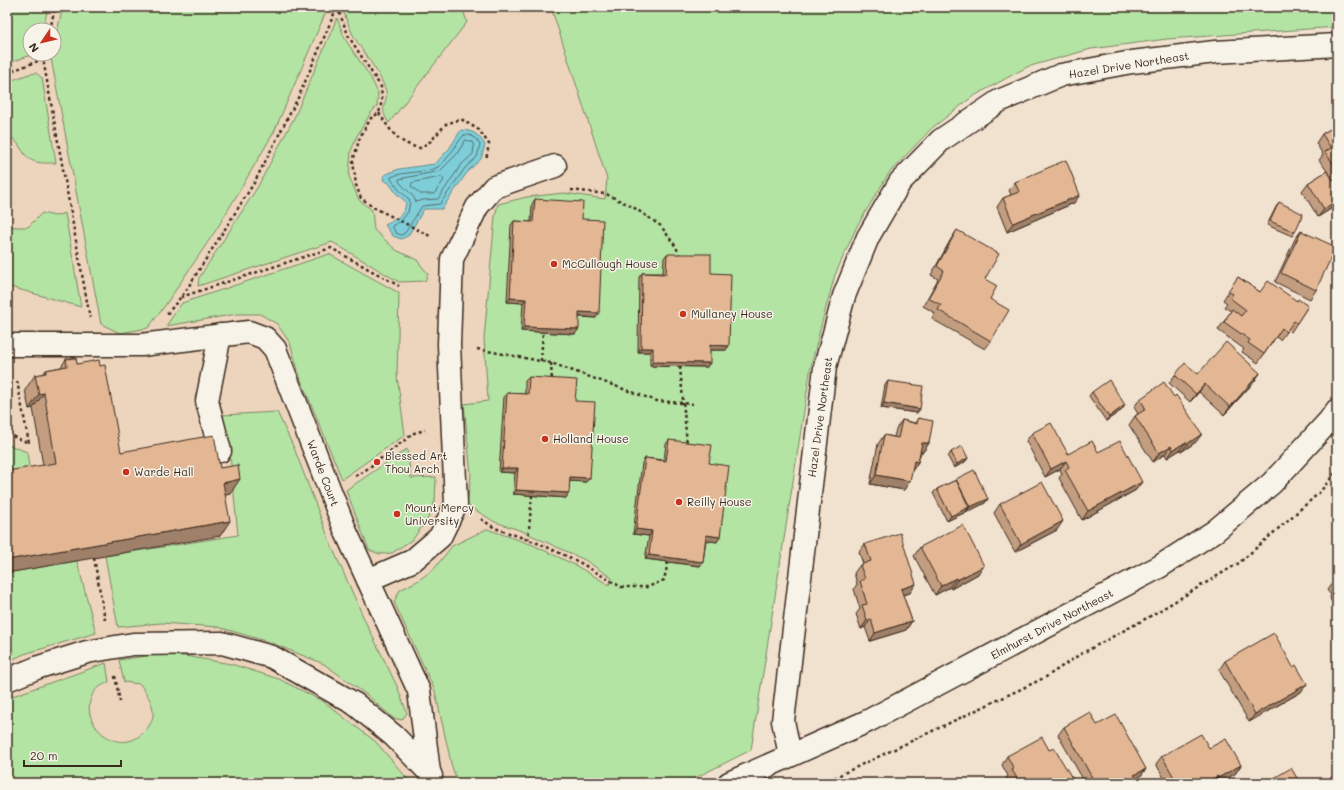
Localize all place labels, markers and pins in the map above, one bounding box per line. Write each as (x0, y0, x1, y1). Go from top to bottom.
place label: McCullough House (562, 256, 658, 271)
marker: McCullough House (549, 259, 559, 269)
place label: Mullaney House (691, 306, 773, 321)
marker: Mullaney House (678, 309, 688, 319)
place label: Holland House (553, 431, 629, 446)
marker: Holland House (540, 434, 550, 444)
place label: Blessed Art Thou Arch (385, 448, 448, 476)
marker: Blessed Art Thou Arch (372, 457, 382, 467)
place label: Warde Hall (134, 464, 194, 479)
marker: Warde Hall (121, 467, 131, 477)
place label: Reilly House (687, 494, 752, 509)
marker: Reilly House (674, 497, 684, 507)
place label: Mount Mercy University (405, 500, 474, 528)
marker: Mount Mercy University (392, 509, 402, 519)

